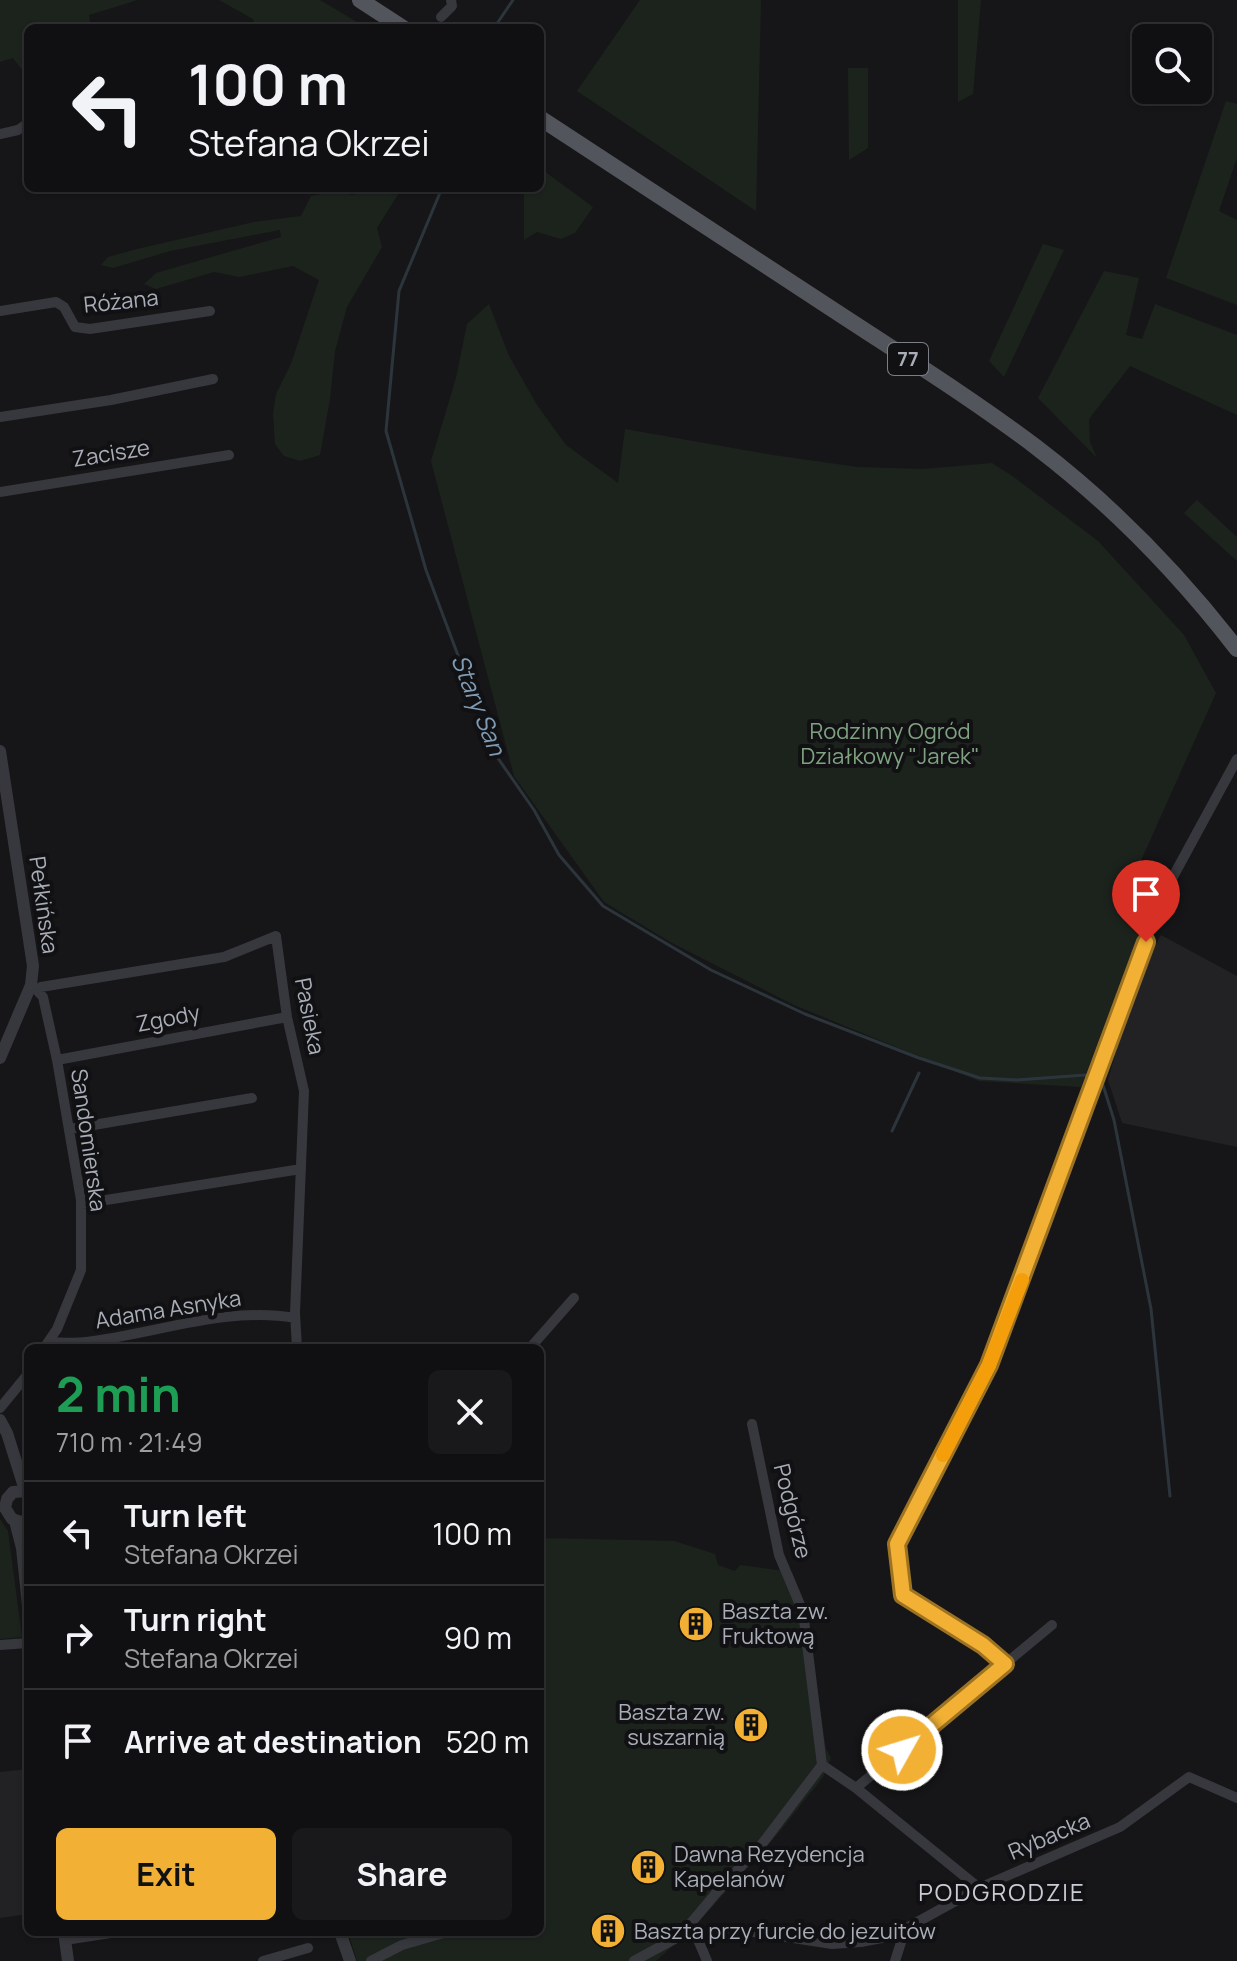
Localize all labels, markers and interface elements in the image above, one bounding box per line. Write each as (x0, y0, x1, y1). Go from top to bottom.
map controls (1132, 24, 1212, 104)
button: search (1132, 24, 1212, 104)
text: 100 m (188, 45, 348, 122)
icon: left (56, 56, 160, 160)
text: Stefana Okrzei (188, 118, 430, 167)
street label: Różana (82, 282, 160, 320)
road number: 77 (888, 343, 928, 375)
street label: Zacisze (70, 432, 152, 474)
water label: Stary San (444, 649, 515, 760)
park label: Rodzinny Ogród Działkowy "Jarek" (800, 716, 980, 771)
street label: Pełkińska (22, 854, 66, 956)
pin (1112, 860, 1180, 942)
icon: arrive (1124, 872, 1168, 916)
street label: Pasieka (288, 975, 332, 1057)
street label: Zgody (134, 997, 203, 1039)
street label: Sandomierska (64, 1067, 114, 1213)
street label: Adama Asnyka (93, 1283, 243, 1335)
text: 2 min (56, 1361, 181, 1426)
button: close (428, 1370, 512, 1454)
text: 710 m · 21:49 (56, 1424, 203, 1460)
street label: Podgórze (767, 1460, 819, 1562)
text: Turn left (124, 1495, 247, 1536)
icon: left (56, 1511, 100, 1555)
text: 100 m (432, 1513, 512, 1554)
text: Stefana Okrzei (124, 1536, 299, 1572)
place label: Baszta zw. Fruktową (722, 1596, 829, 1651)
text: Turn right (124, 1599, 267, 1640)
building icon: Baszta zw. Fruktową (677, 1605, 715, 1643)
icon: right (56, 1615, 100, 1659)
text: 90 m (444, 1617, 512, 1658)
text: Stefana Okrzei (124, 1640, 299, 1676)
place label: Baszta zw. suszarnią (618, 1697, 725, 1752)
building icon: Baszta zw. suszarnią (732, 1706, 770, 1744)
position arrow (860, 1708, 944, 1792)
icon: arrive (56, 1719, 100, 1763)
text: Arrive at destination (124, 1721, 422, 1762)
text: 520 m (446, 1721, 529, 1762)
street label: Rybacka (1004, 1805, 1094, 1867)
button: Exit (56, 1828, 276, 1920)
button: Share (292, 1828, 512, 1920)
place label: Dawna Rezydencja Kapelanów (674, 1839, 865, 1894)
building icon: Dawna Rezydencja Kapelanów (629, 1848, 667, 1886)
district label: PODGRODZIE (918, 1875, 1086, 1908)
building icon: Baszta przy furcie do jezuitów (589, 1912, 627, 1950)
place label: Baszta przy furcie do jezuitów (634, 1916, 936, 1946)

